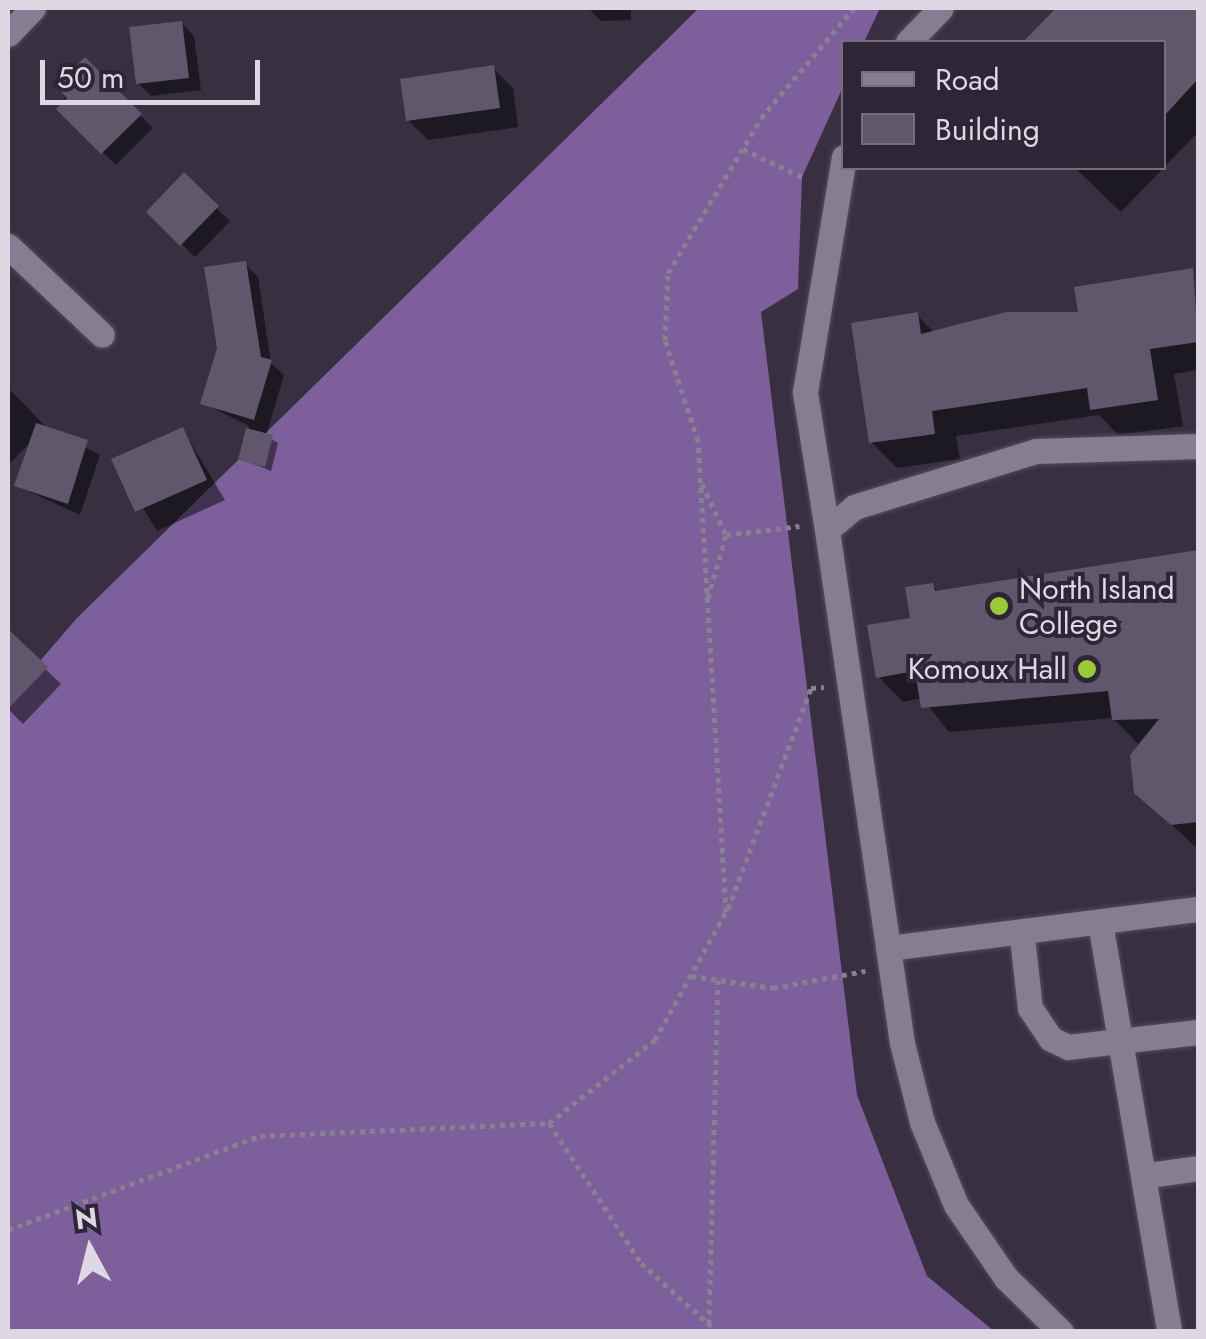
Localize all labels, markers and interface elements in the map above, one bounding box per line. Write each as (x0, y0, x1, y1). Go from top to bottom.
scale bar (45, 40, 265, 102)
legend (841, 40, 1166, 170)
text: 50 m (57, 56, 124, 99)
text: Road (935, 58, 1000, 101)
text: Building (935, 108, 1040, 151)
place label: North Island College (1019, 571, 1174, 642)
marker: North Island College (988, 595, 1010, 617)
place label: Komoux Hall (908, 651, 1067, 687)
marker: Komoux Hall (1076, 658, 1098, 680)
text: N (73, 1197, 100, 1240)
north arrow (40, 1199, 140, 1299)

